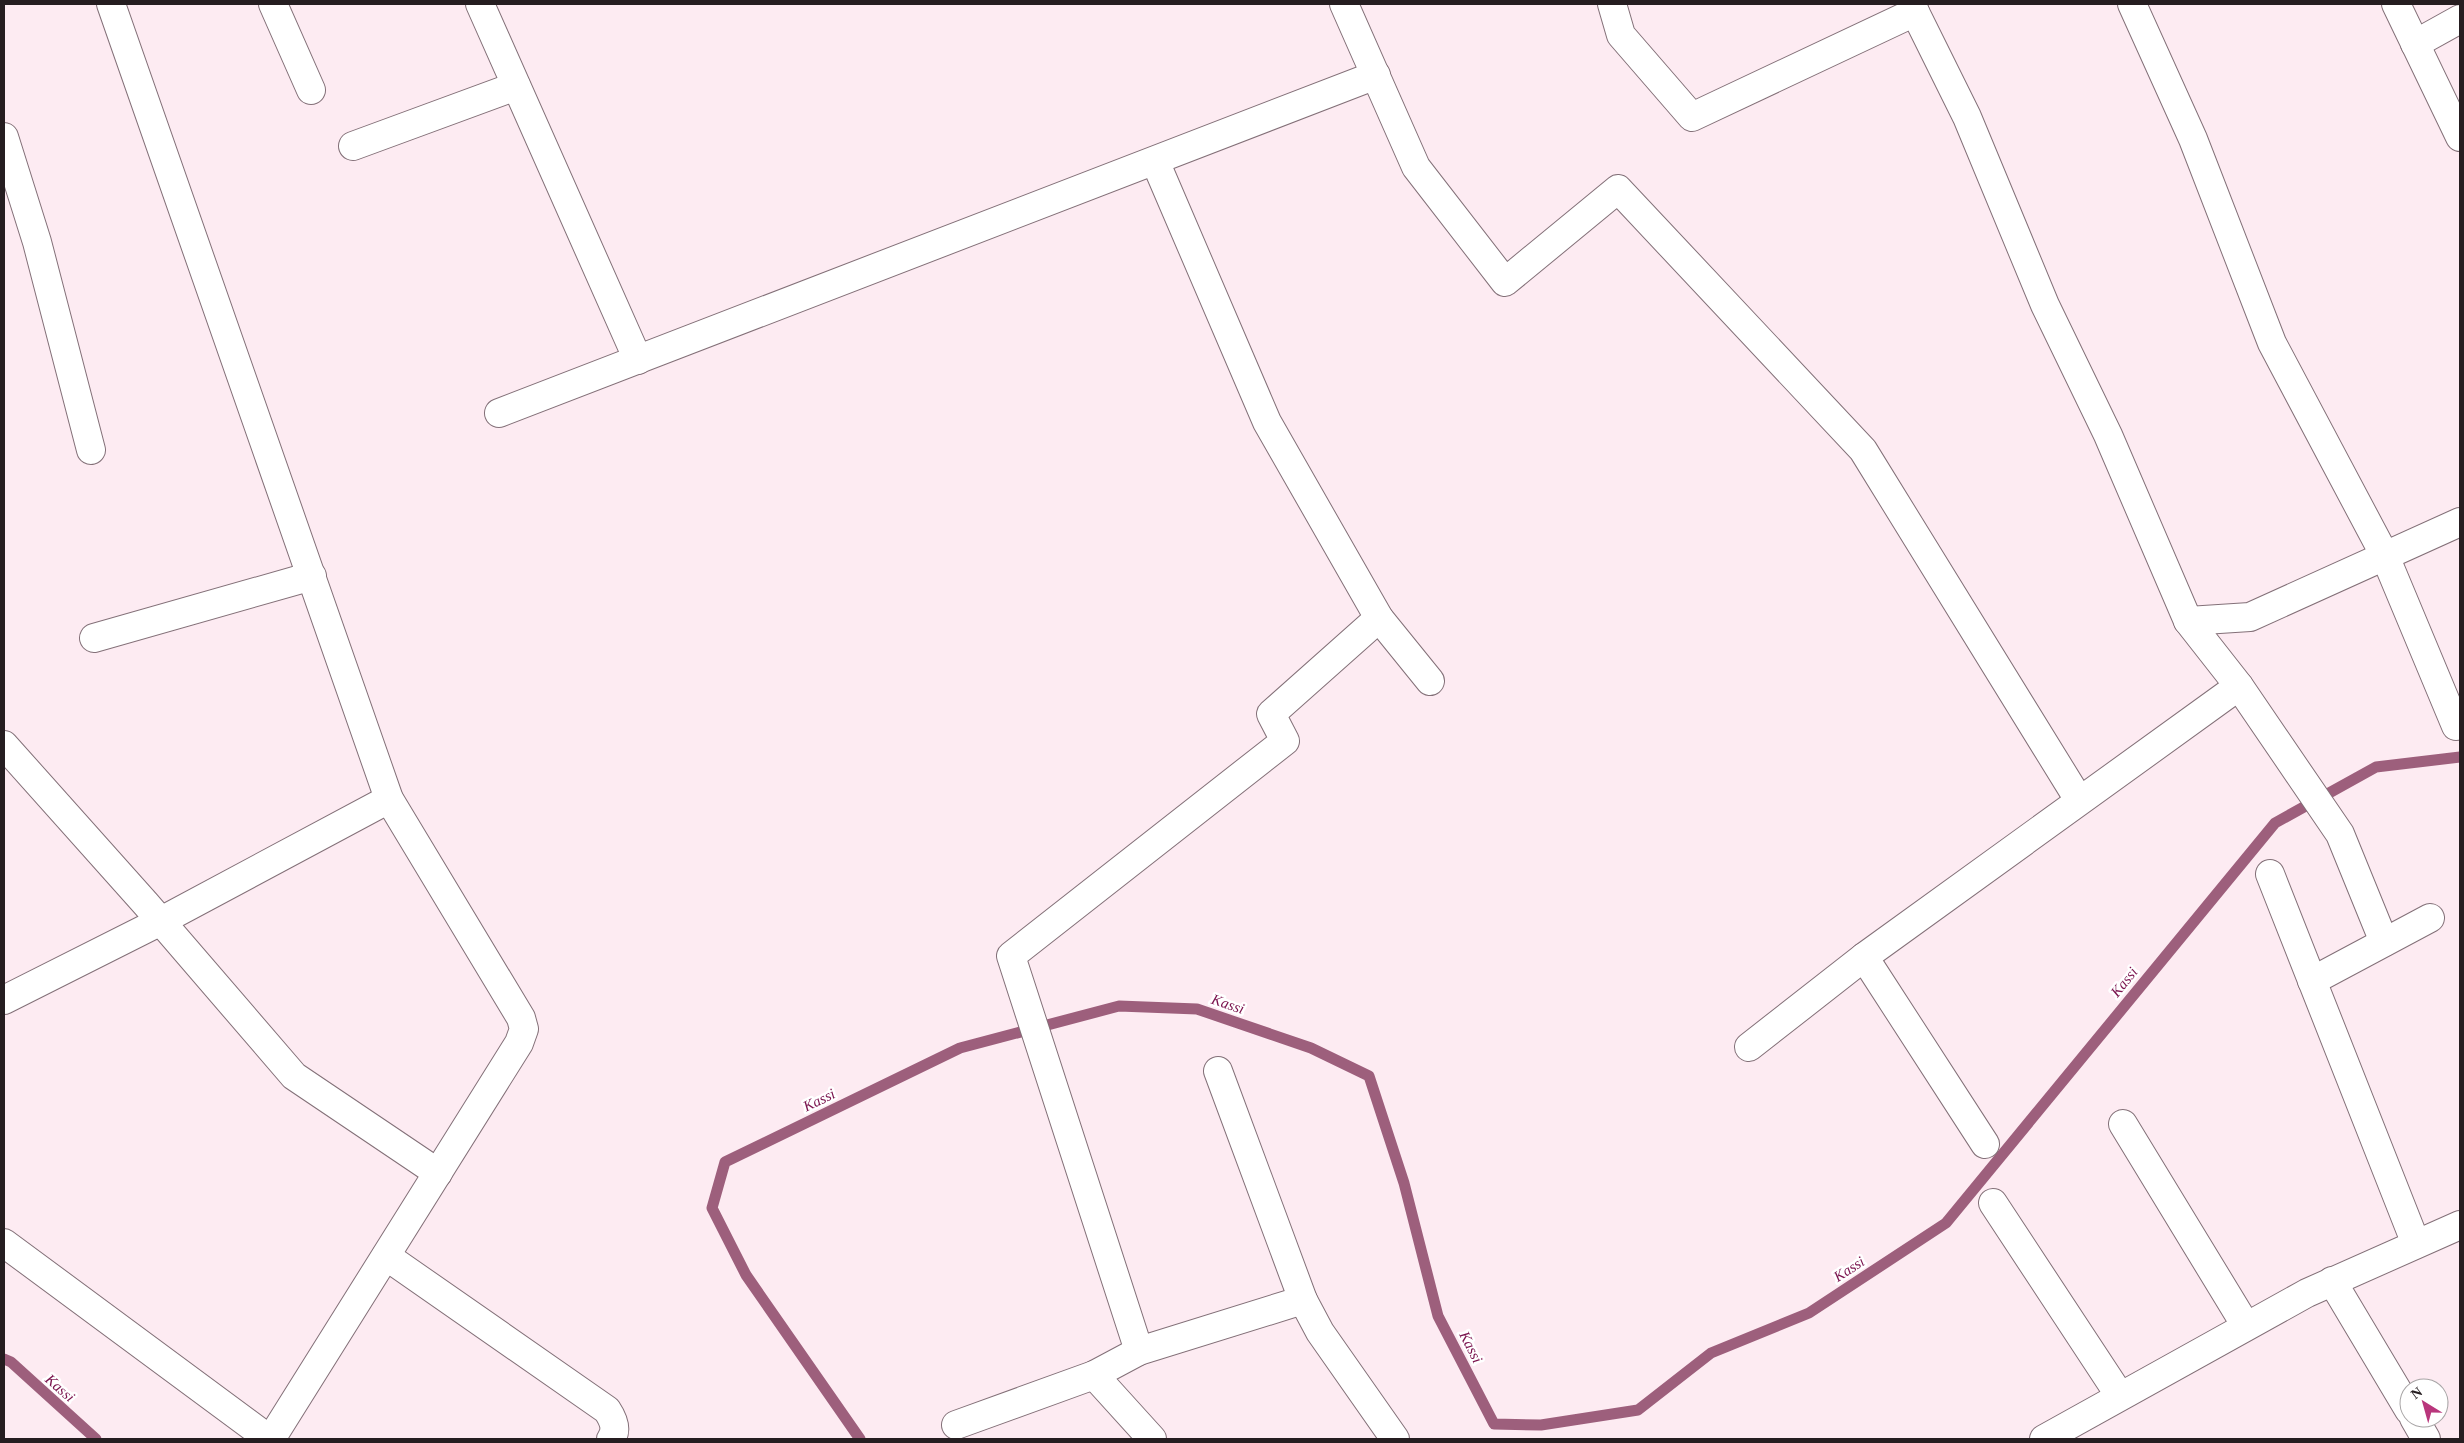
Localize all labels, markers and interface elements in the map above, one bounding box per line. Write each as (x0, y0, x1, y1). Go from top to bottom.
water label: Kassi (2107, 964, 2141, 1001)
water label: Kassi (1209, 991, 1246, 1017)
water label: Kassi (800, 1085, 837, 1115)
water label: Kassi (1830, 1253, 1867, 1285)
water label: Kassi (1456, 1328, 1486, 1365)
water label: Kassi (41, 1370, 78, 1405)
north arrow (2399, 1378, 2449, 1428)
text: N (2408, 1384, 2425, 1402)

